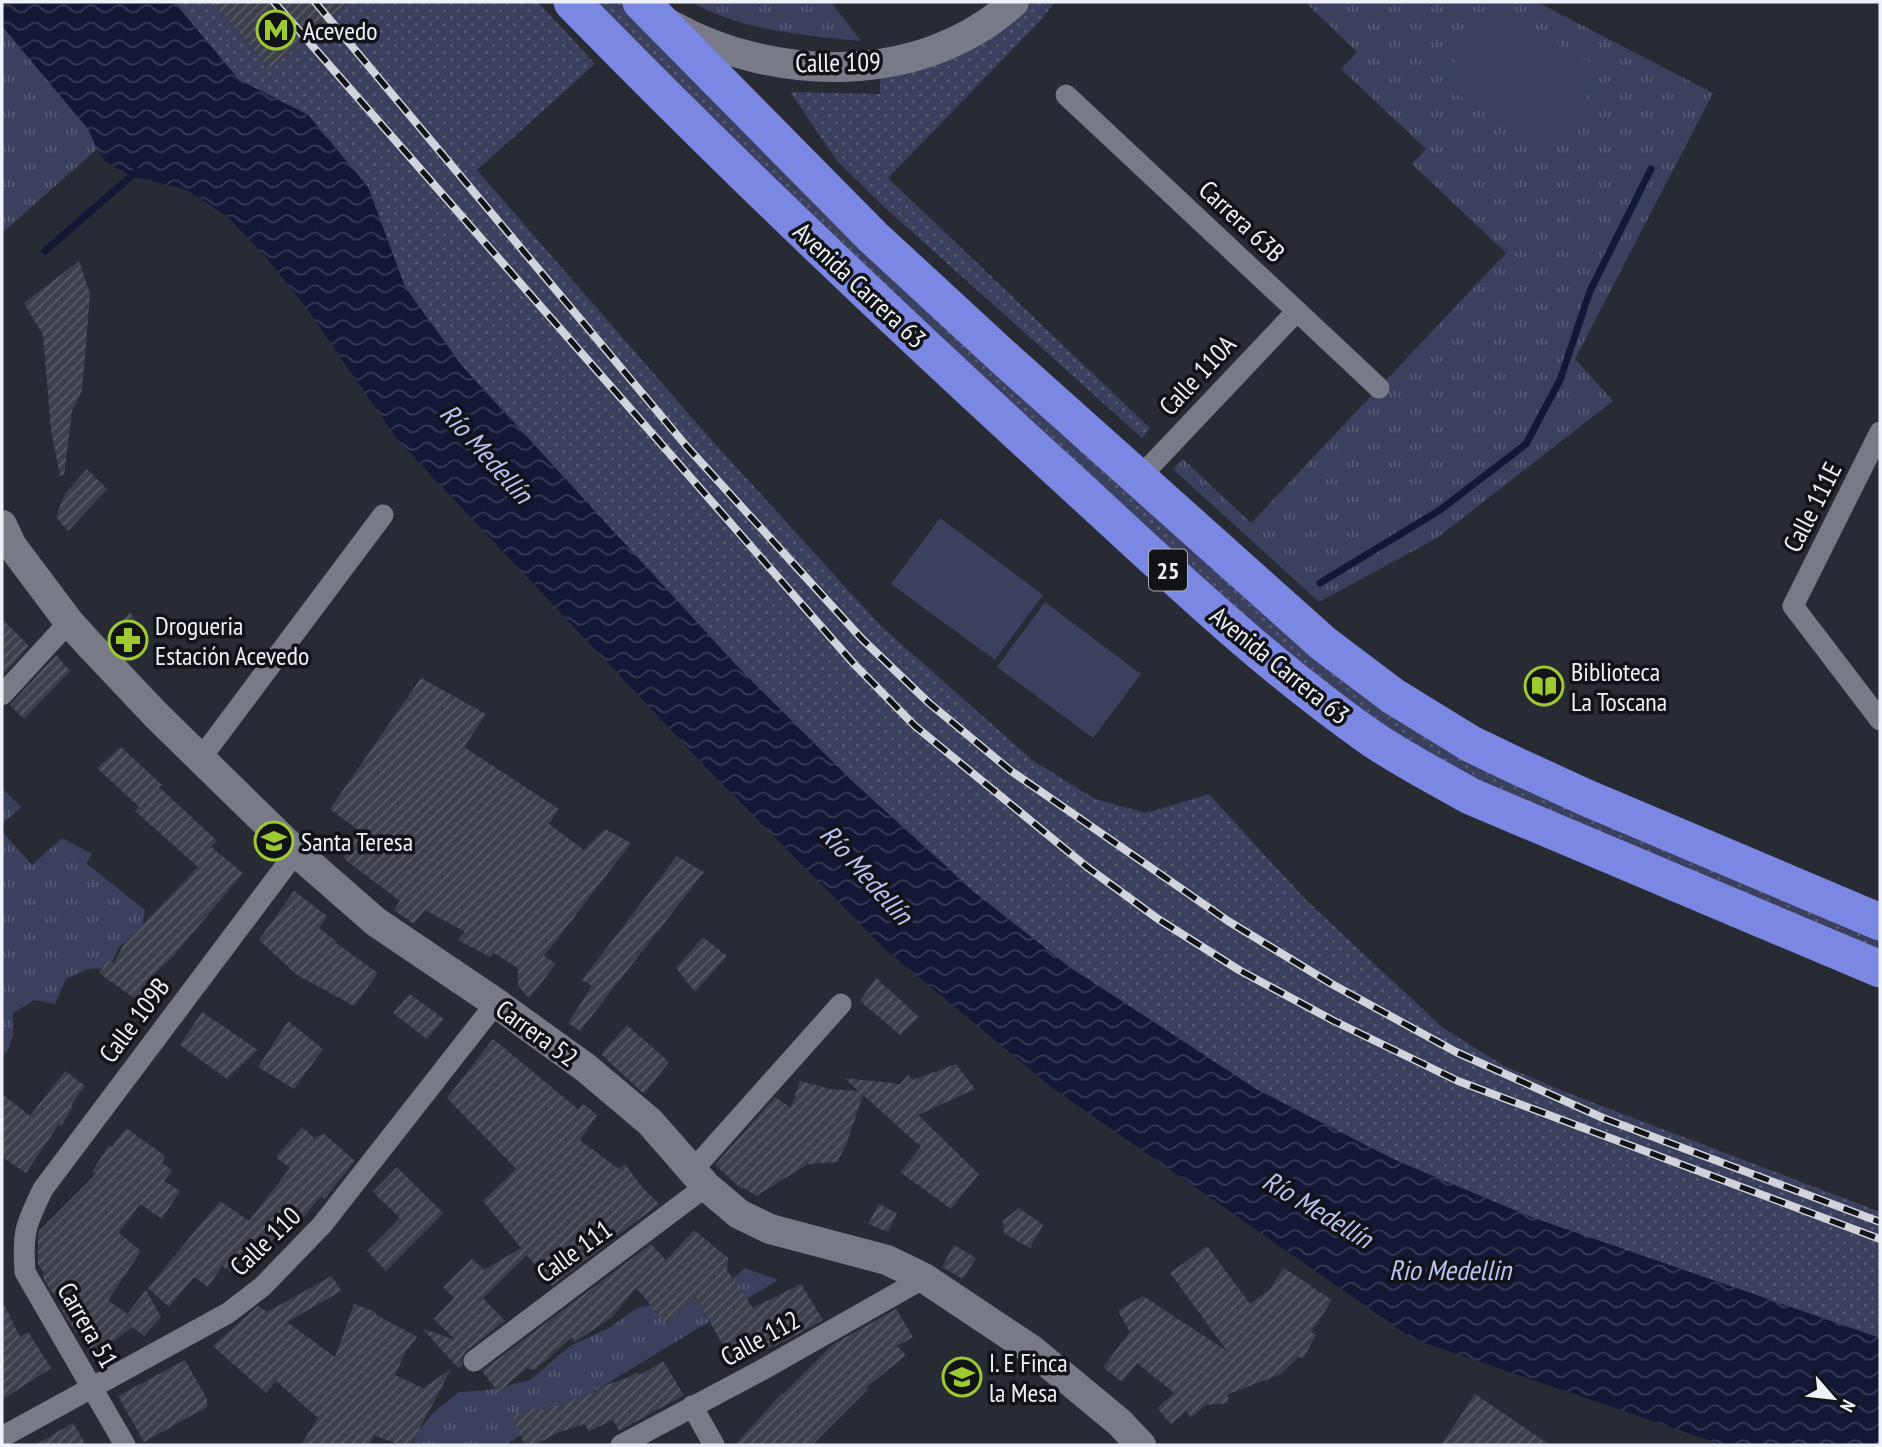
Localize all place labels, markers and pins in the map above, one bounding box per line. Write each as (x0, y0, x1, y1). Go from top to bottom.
metro station icon: Acevedo (255, 9, 297, 51)
place label: Acevedo (303, 14, 377, 47)
place label: Drogueria Estación Acevedo (155, 609, 309, 672)
pharmacy icon: Drogueria Estación Acevedo (107, 619, 149, 661)
place label: Biblioteca La Toscana (1571, 655, 1667, 718)
library icon: Biblioteca La Toscana (1523, 665, 1565, 707)
school or university icon: Santa Teresa (253, 820, 295, 862)
place label: Santa Teresa (301, 825, 413, 858)
place label: I. E Finca la Mesa (989, 1346, 1068, 1409)
school or university icon: I. E Finca la Mesa (941, 1356, 983, 1398)

